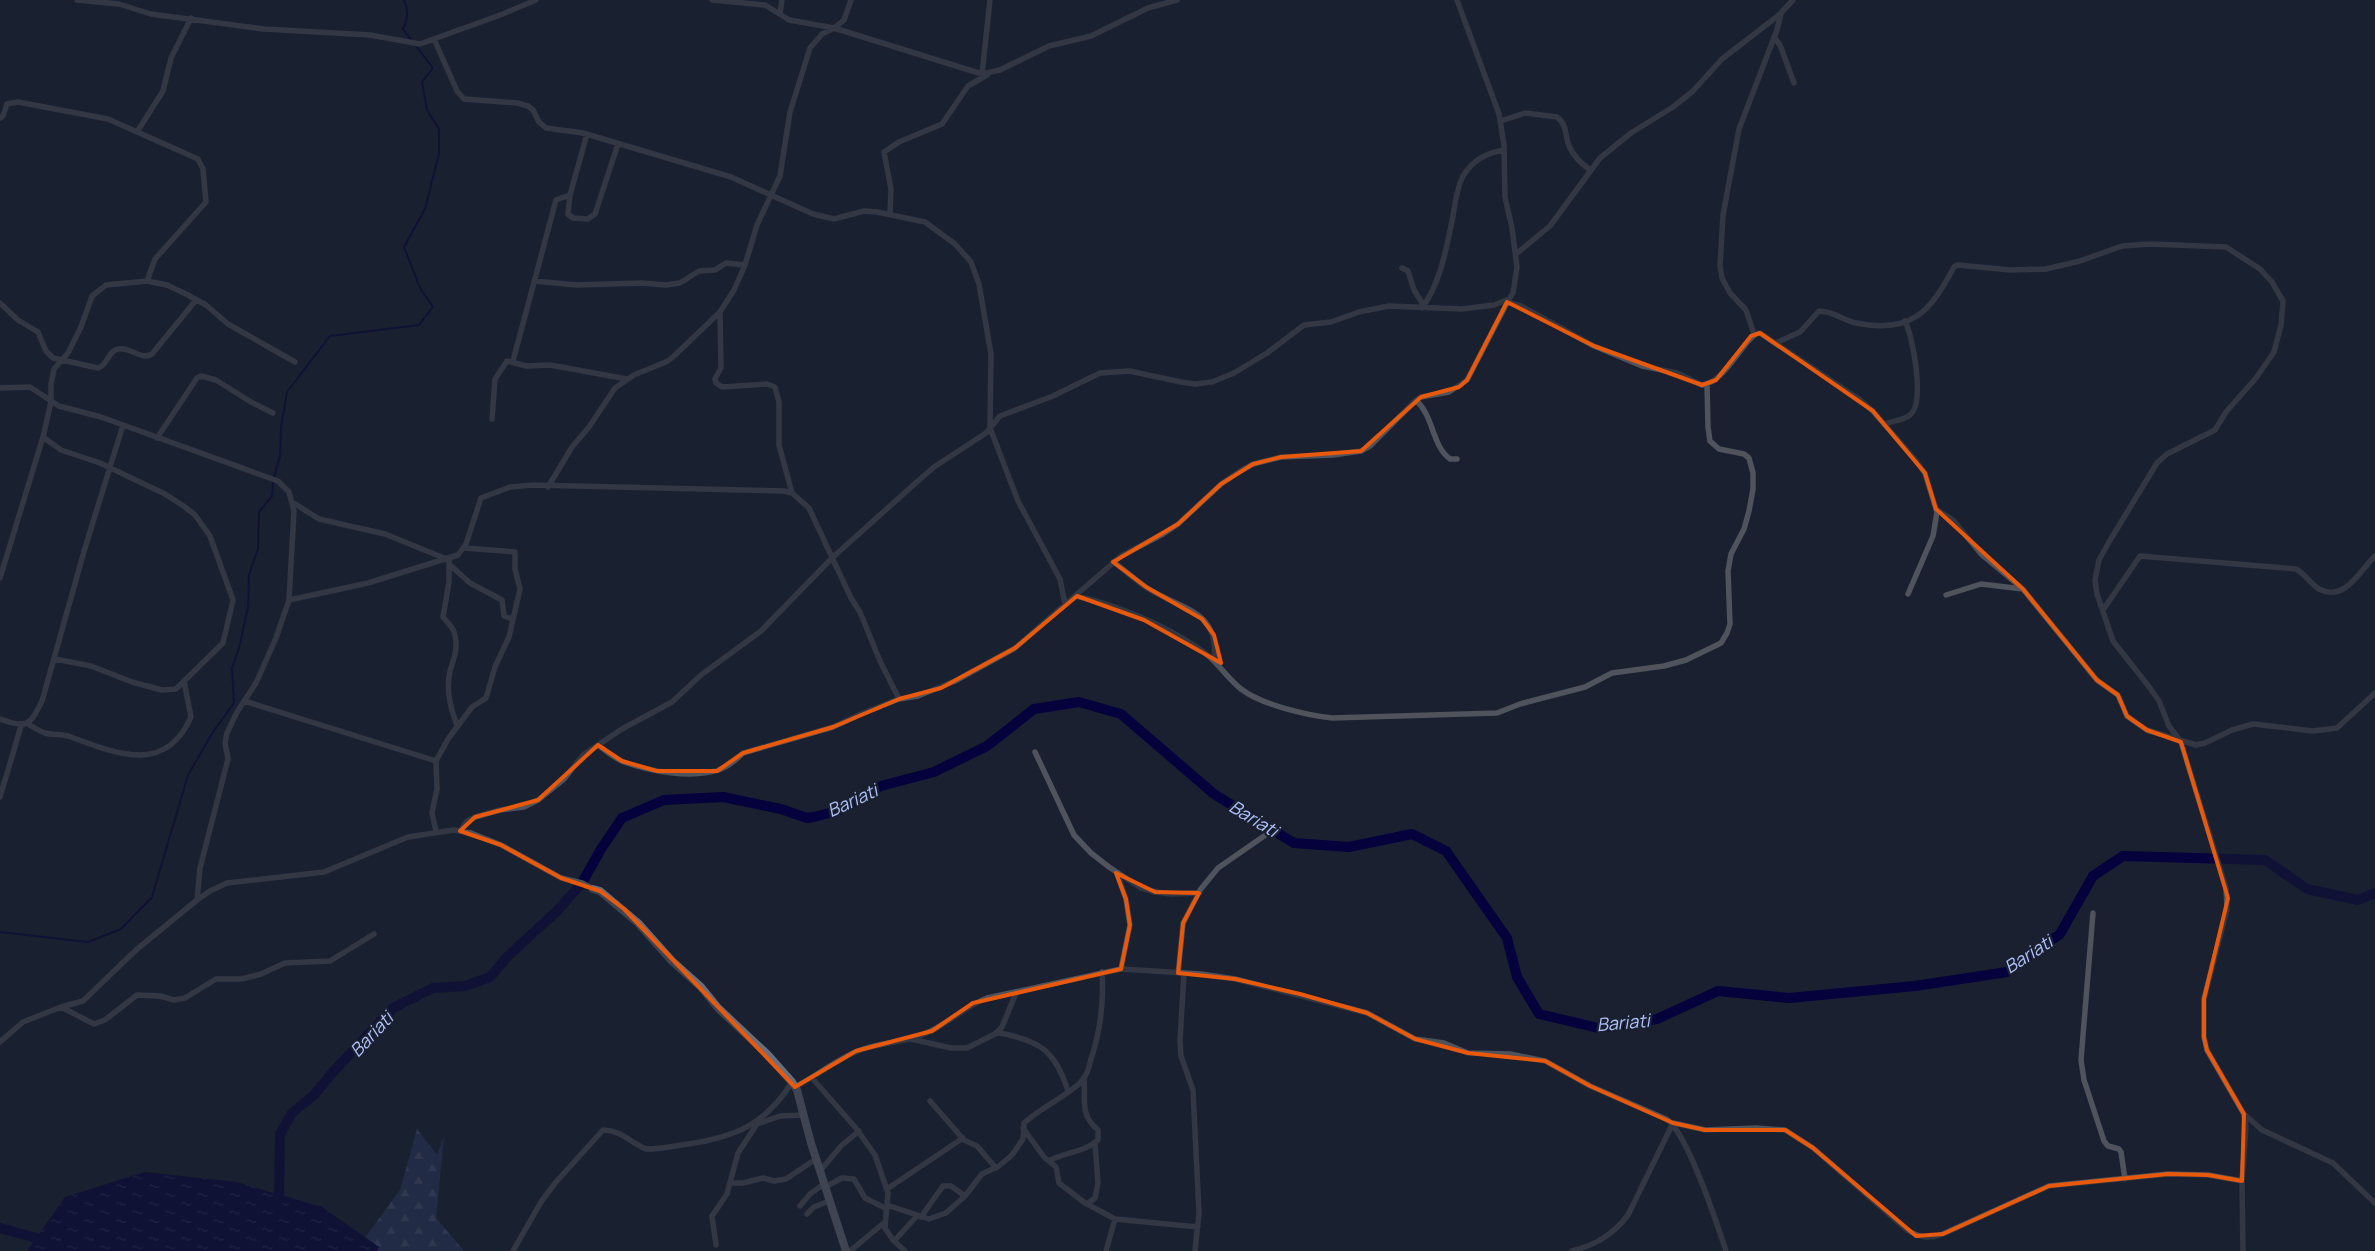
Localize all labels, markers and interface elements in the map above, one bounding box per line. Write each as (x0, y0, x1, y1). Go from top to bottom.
water label: Bariati (823, 777, 884, 822)
water label: Bariati (1225, 794, 1285, 843)
water label: Bariati (1999, 928, 2059, 979)
water label: Bariati (344, 1004, 400, 1062)
water label: Bariati (1595, 1007, 1653, 1036)

